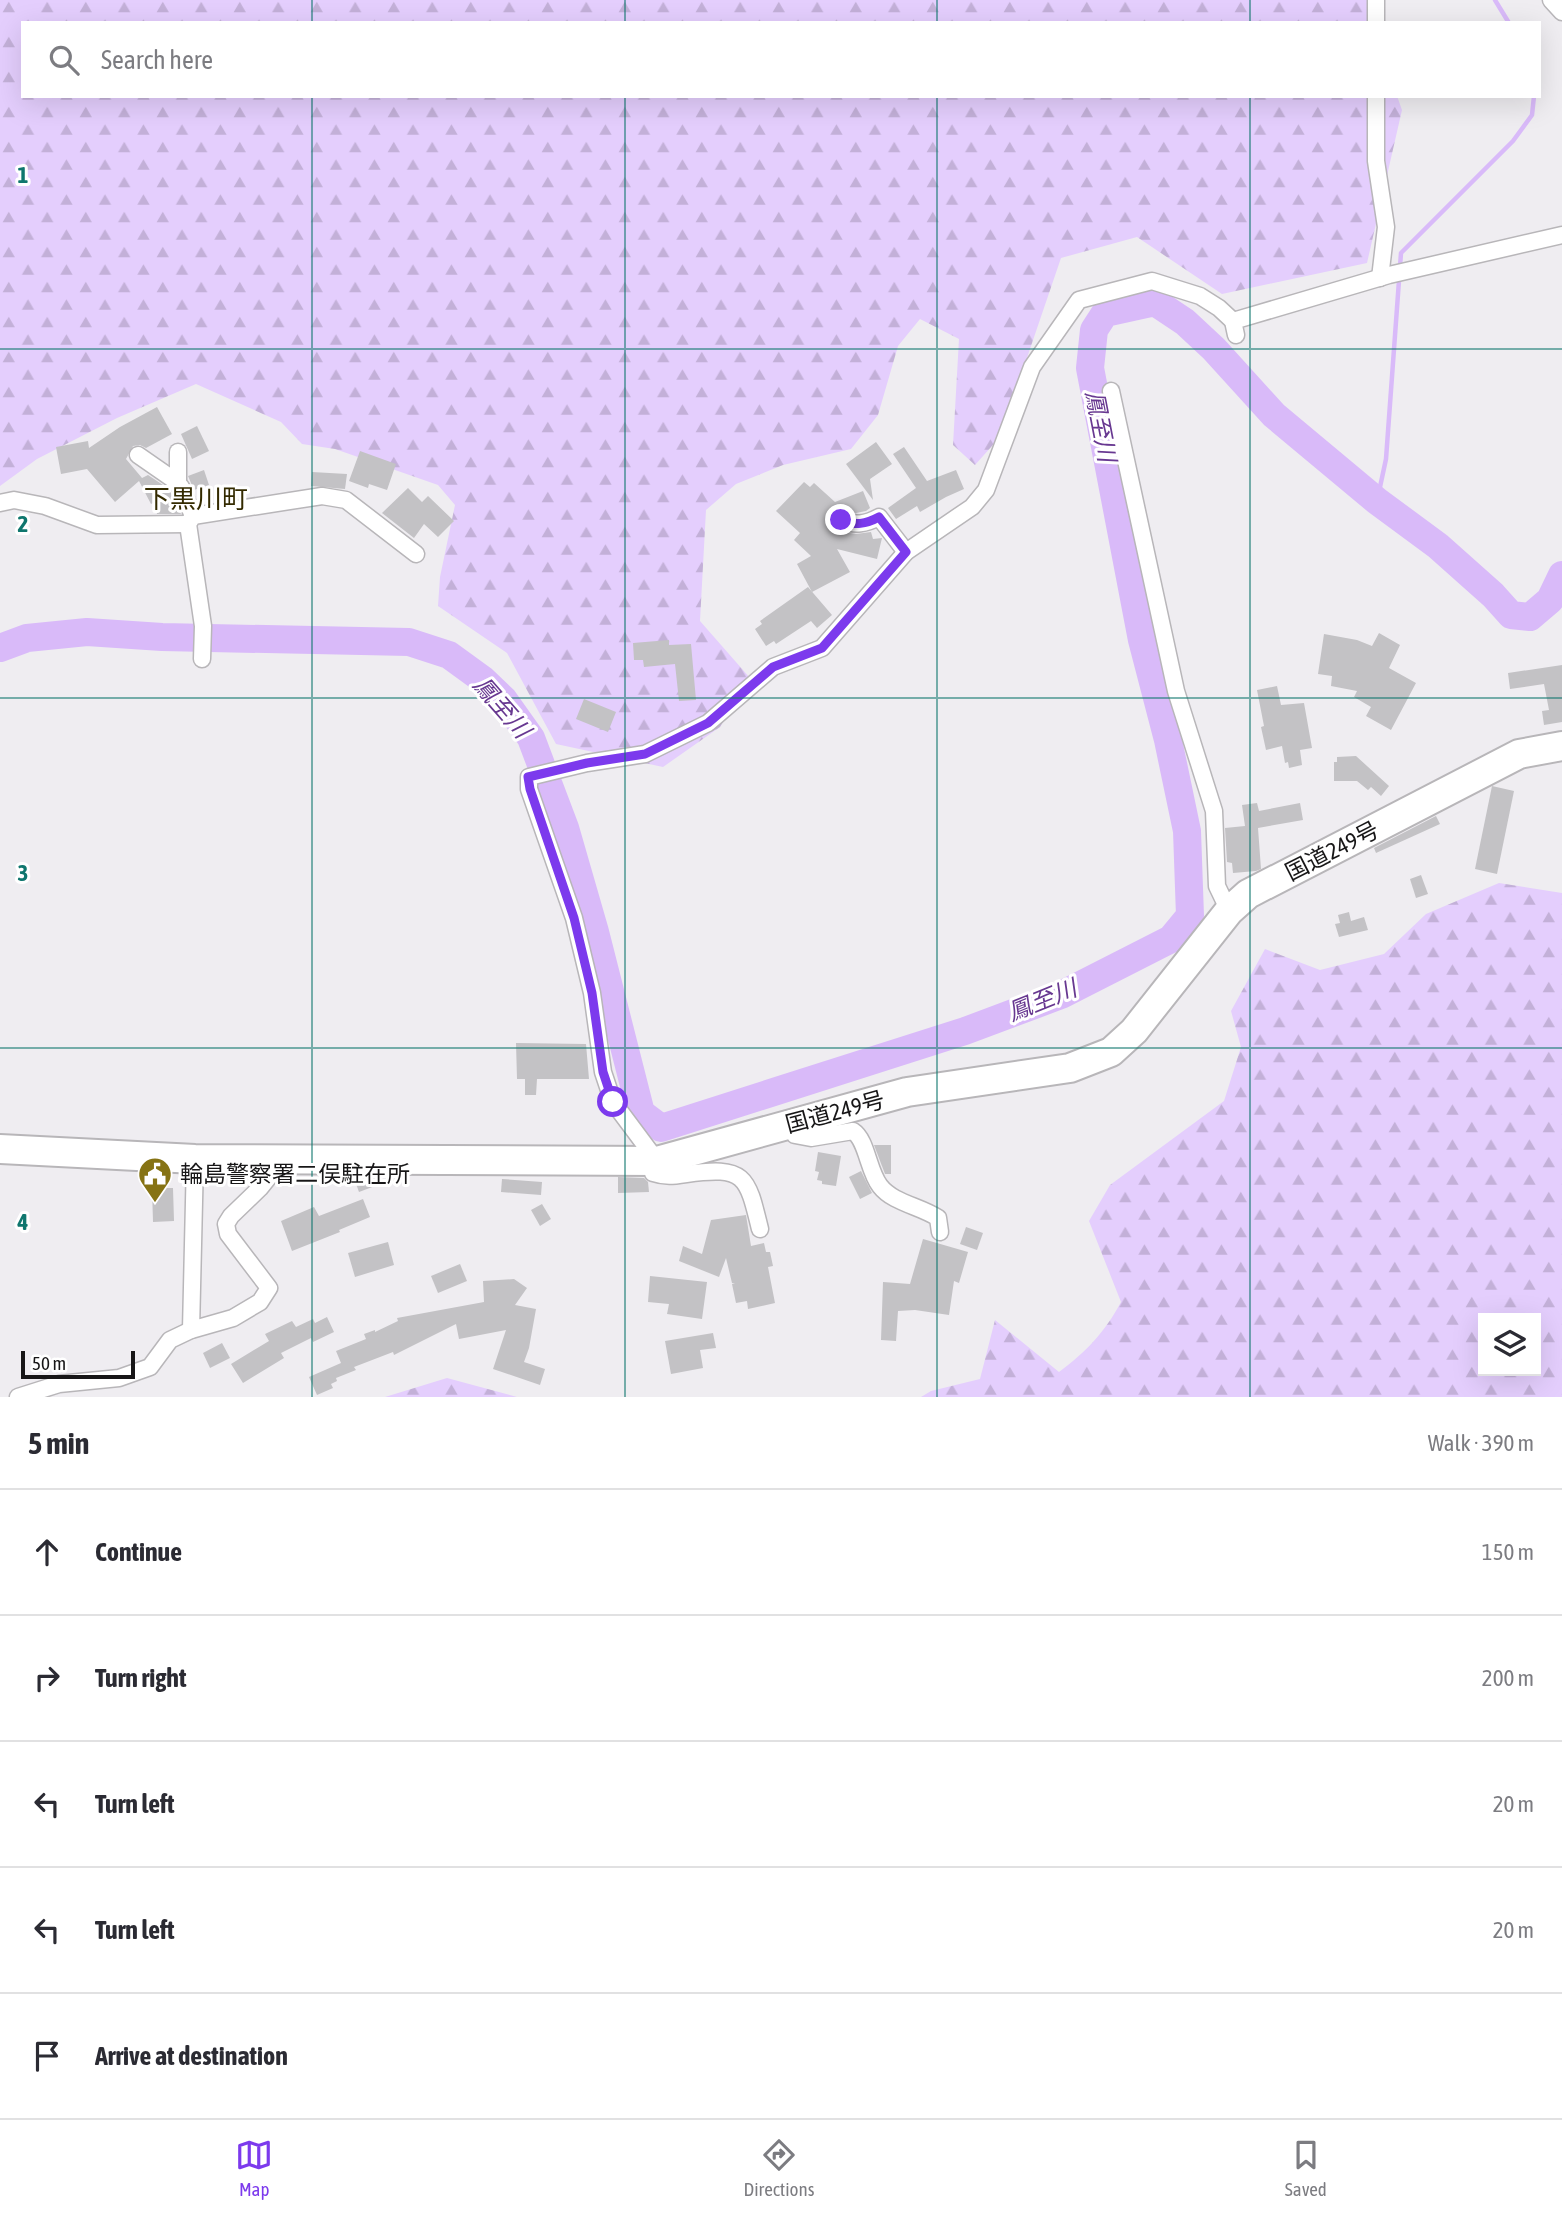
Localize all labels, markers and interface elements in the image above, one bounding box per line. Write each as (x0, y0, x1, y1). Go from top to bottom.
search box (21, 21, 1541, 98)
icon: search (45, 41, 83, 79)
text: Search here (101, 45, 213, 75)
text: 1 (18, 162, 29, 188)
water label: 鳳至川 (1081, 388, 1122, 467)
district label: 下黒川町 (144, 484, 248, 514)
route end (825, 504, 856, 535)
text: 2 (18, 511, 28, 537)
water label: 鳳至川 (468, 671, 538, 745)
street label: 国道249号 (1281, 816, 1383, 886)
text: 3 (18, 860, 28, 886)
water label: 鳳至川 (1004, 973, 1083, 1026)
route start (597, 1086, 628, 1117)
street label: 国道249号 (783, 1086, 887, 1138)
public building icon: 輪島警察署二俣駐在所 (136, 1155, 174, 1204)
place label: 輪島警察署二俣駐在所 (180, 1161, 410, 1187)
text: 4 (17, 1209, 29, 1235)
map controls (1478, 1313, 1541, 1376)
button: layers (1478, 1313, 1541, 1376)
scale bar (21, 1348, 135, 1380)
text: 50 m (32, 1352, 66, 1374)
text: 5 min (28, 1426, 89, 1460)
text: Walk · 390 m (1428, 1430, 1534, 1456)
icon: ahead (28, 1533, 66, 1571)
text: Continue (95, 1537, 182, 1567)
text: 150 m (1482, 1539, 1534, 1565)
icon: right (28, 1659, 66, 1697)
text: Turn right (95, 1663, 186, 1693)
text: 200 m (1482, 1665, 1534, 1691)
icon: left (28, 1785, 66, 1823)
text: Turn left (95, 1789, 175, 1819)
text: 20 m (1493, 1791, 1534, 1817)
icon: left (28, 1911, 66, 1949)
text: Turn left (95, 1915, 175, 1945)
text: 20 m (1493, 1917, 1534, 1943)
icon: arrive (28, 2037, 66, 2075)
text: Arrive at destination (95, 2041, 288, 2071)
tab: Map (235, 2136, 273, 2200)
tab: Directions (744, 2136, 814, 2200)
tab: Saved (1285, 2136, 1327, 2200)

